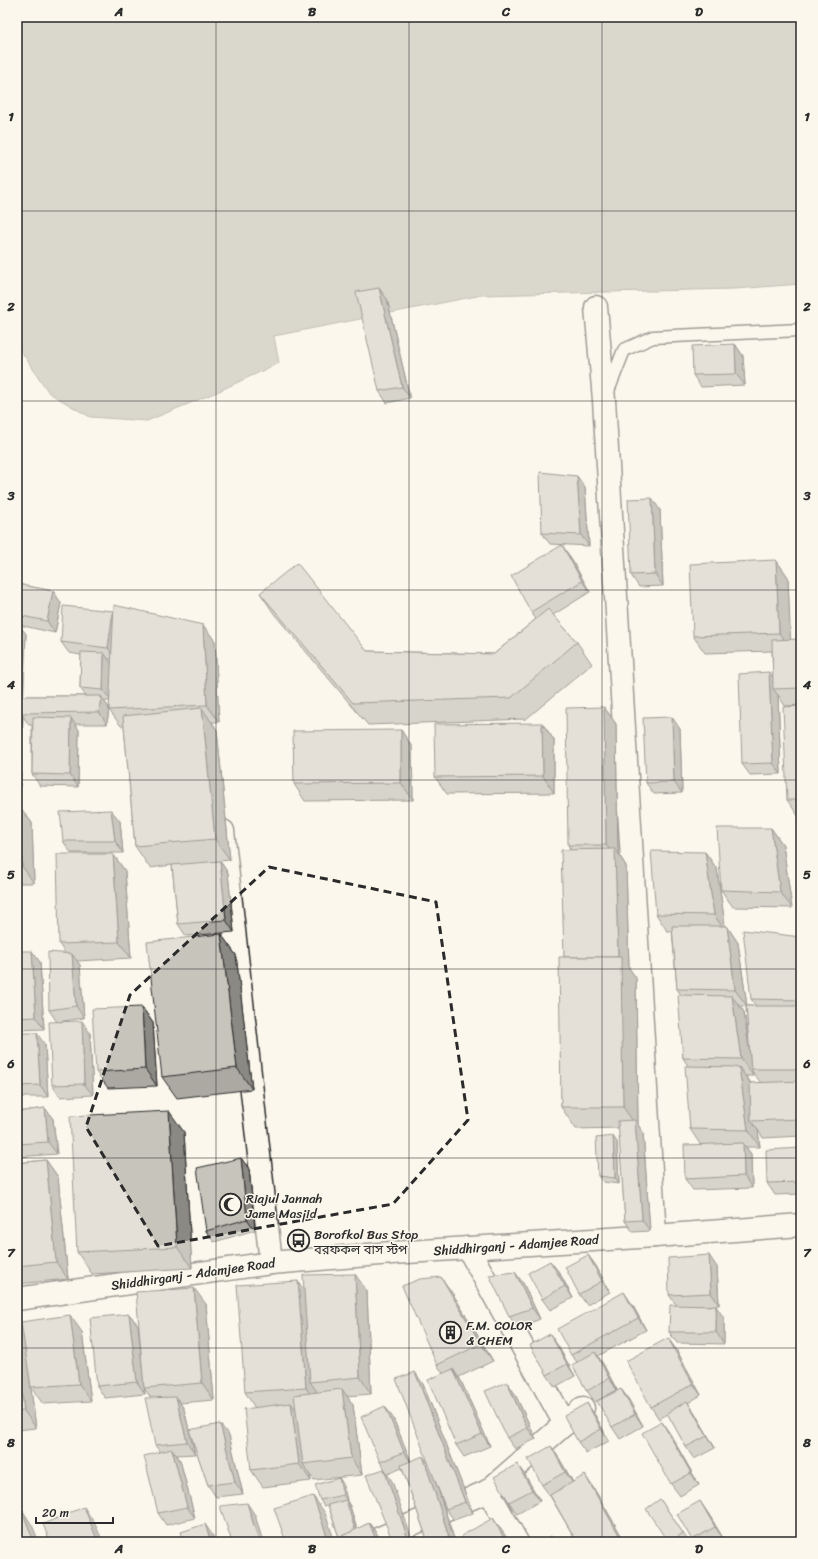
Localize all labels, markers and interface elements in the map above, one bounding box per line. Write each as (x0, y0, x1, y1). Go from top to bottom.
text: A (114, 0, 123, 23)
text: B (308, 0, 317, 23)
text: C (501, 0, 511, 23)
text: D (695, 0, 703, 23)
text: 1 (8, 105, 14, 128)
text: 1 (804, 105, 810, 128)
text: 2 (6, 295, 15, 318)
text: 2 (802, 295, 811, 318)
text: 3 (6, 484, 15, 507)
text: 3 (802, 484, 811, 507)
text: 4 (6, 673, 16, 696)
text: 4 (802, 673, 812, 696)
text: 5 (7, 863, 15, 886)
text: 5 (803, 863, 811, 886)
text: 6 (6, 1052, 15, 1075)
text: 6 (802, 1052, 811, 1075)
place label: Riajul Jannah Jame Masjid (245, 1187, 322, 1225)
mosque icon: Riajul Jannah Jame Masjid (218, 1192, 244, 1218)
place label: Borofkol Bus Stop বরফকল বাস স্টপ (313, 1223, 418, 1261)
bus stop icon: Borofkol Bus Stop বরফকল বাস স্টপ (286, 1228, 312, 1254)
street label: Shiddhirganj - Adamjee Road (433, 1228, 600, 1262)
text: 7 (7, 1241, 16, 1264)
text: 7 (803, 1241, 812, 1264)
street label: Shiddhirganj - Adamjee Road (109, 1251, 278, 1297)
place label: F.M. COLOR & CHEM (466, 1314, 533, 1352)
building icon: F.M. COLOR & CHEM (438, 1319, 464, 1345)
text: 8 (6, 1431, 15, 1454)
text: 8 (802, 1431, 811, 1454)
scale bar (36, 1499, 113, 1525)
text: 20 m (42, 1502, 69, 1524)
text: A (114, 1537, 123, 1559)
text: B (308, 1537, 317, 1559)
text: C (501, 1537, 511, 1559)
text: D (695, 1537, 703, 1559)

